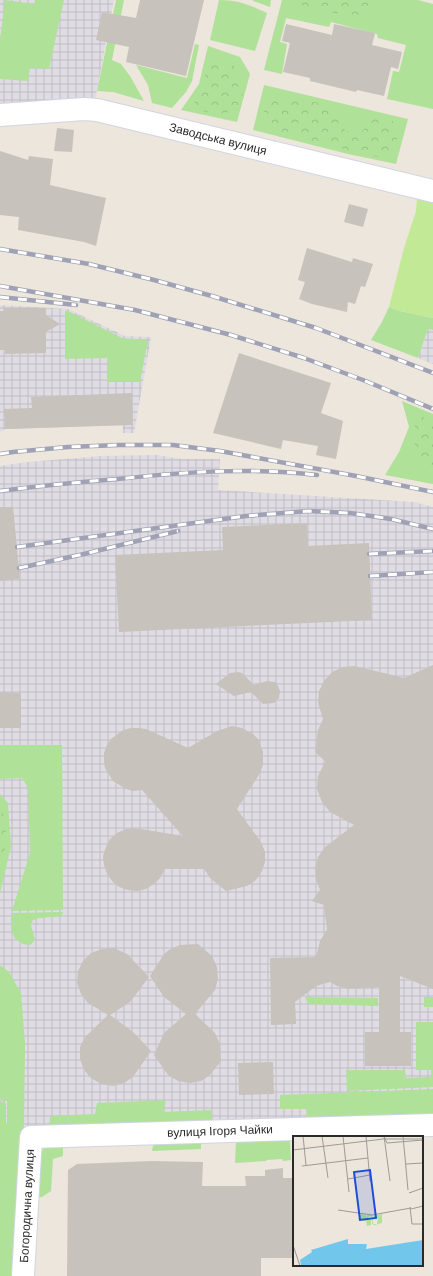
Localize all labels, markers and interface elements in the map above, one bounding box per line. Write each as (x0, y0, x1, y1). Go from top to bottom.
street label: Заводська вулиця (167, 119, 269, 159)
street label: вулиця Ігоря Чайки (167, 1121, 273, 1141)
inset map (293, 1136, 423, 1266)
street label: Богородична вулиця (16, 1149, 38, 1263)

